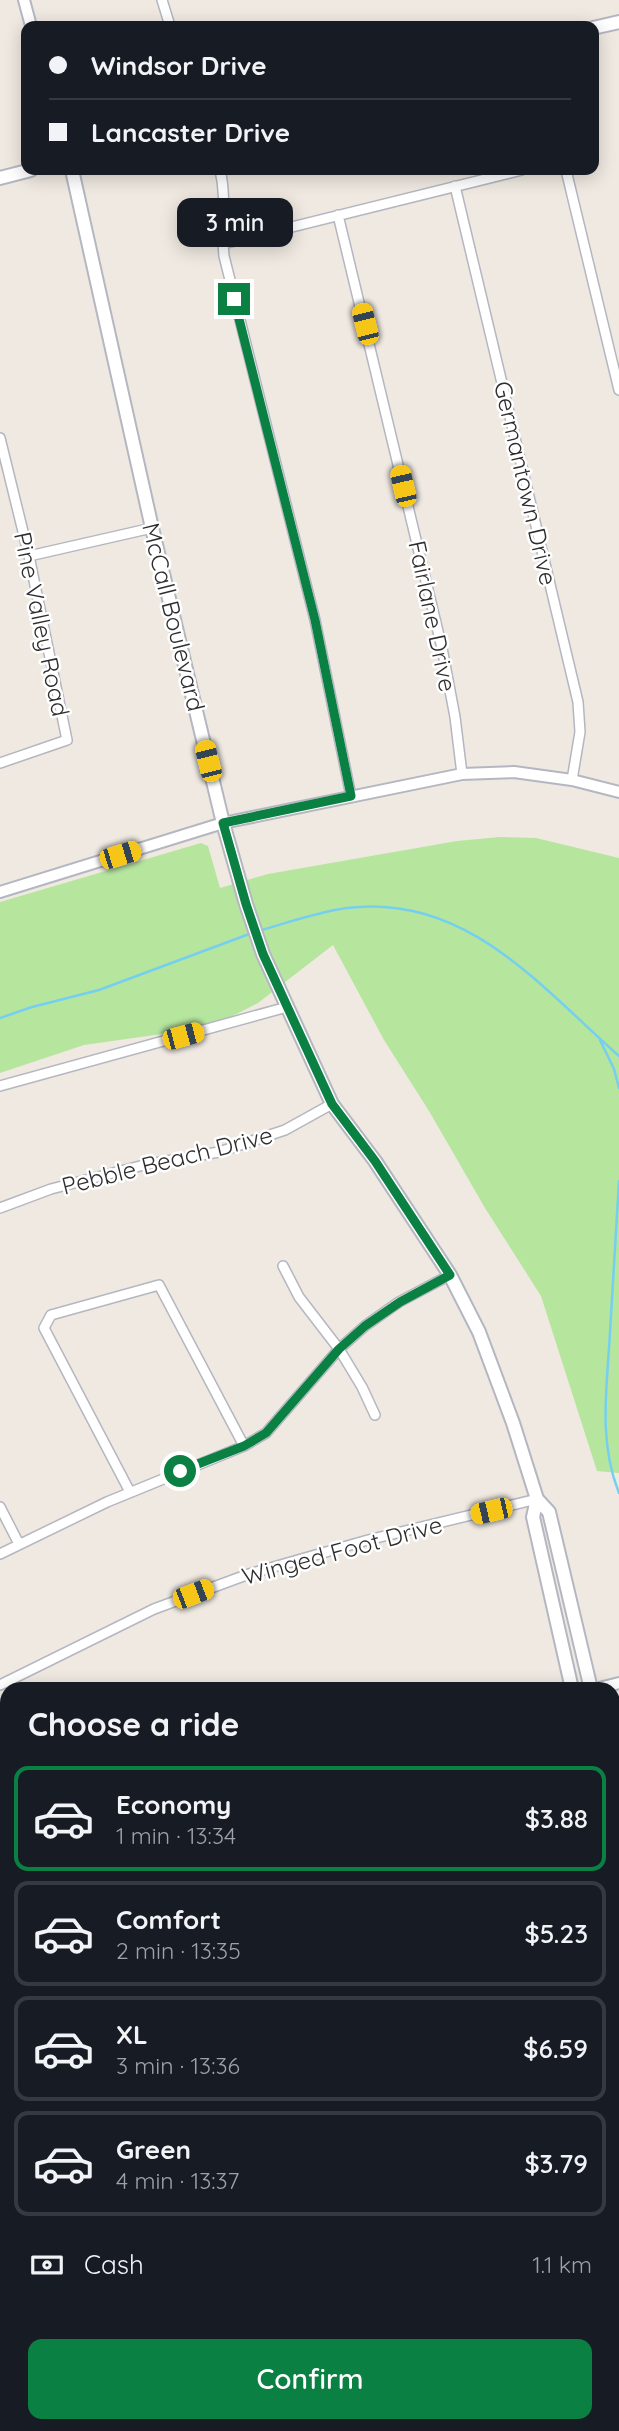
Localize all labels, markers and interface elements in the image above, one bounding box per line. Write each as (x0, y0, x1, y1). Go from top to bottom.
text: Windsor Drive (91, 49, 267, 82)
text: Lancaster Drive (91, 116, 290, 149)
callout: 3 min (176, 198, 292, 246)
text: 3 min (206, 208, 264, 237)
route end (218, 283, 250, 315)
car (350, 301, 381, 347)
street label: Germantown Drive (488, 378, 564, 588)
car (389, 463, 418, 509)
street label: McCall Boulevard (136, 520, 212, 714)
street label: Pine Valley Road (8, 529, 76, 719)
street label: Fairlane Drive (402, 538, 464, 694)
car (193, 738, 224, 784)
car (97, 839, 144, 871)
car (160, 1020, 207, 1052)
street label: Pebble Beach Drive (58, 1119, 276, 1201)
route start (164, 1455, 196, 1487)
car (469, 1496, 514, 1526)
street label: Winged Foot Drive (239, 1509, 445, 1591)
car (170, 1577, 217, 1611)
text: Choose a ride (28, 1704, 240, 1744)
icon: car (32, 1787, 95, 1850)
text: Economy (116, 1788, 231, 1821)
text: $3.88 (525, 1802, 588, 1835)
text: 1 min · 13:34 (116, 1821, 236, 1850)
icon: car (32, 1902, 95, 1965)
text: Comfort (116, 1903, 221, 1936)
text: $5.23 (525, 1917, 588, 1950)
text: 2 min · 13:35 (116, 1936, 241, 1965)
icon: car (32, 2017, 95, 2080)
text: XL (116, 2018, 148, 2051)
text: $6.59 (523, 2032, 588, 2065)
text: 3 min · 13:36 (116, 2051, 240, 2080)
icon: car (32, 2132, 95, 2195)
text: Green (116, 2133, 191, 2166)
text: $3.79 (524, 2147, 588, 2180)
text: 4 min · 13:37 (116, 2166, 239, 2195)
icon: cash (28, 2246, 66, 2284)
text: Cash (84, 2248, 144, 2281)
text: 1.1 km (532, 2250, 592, 2279)
button: Confirm (28, 2339, 592, 2419)

